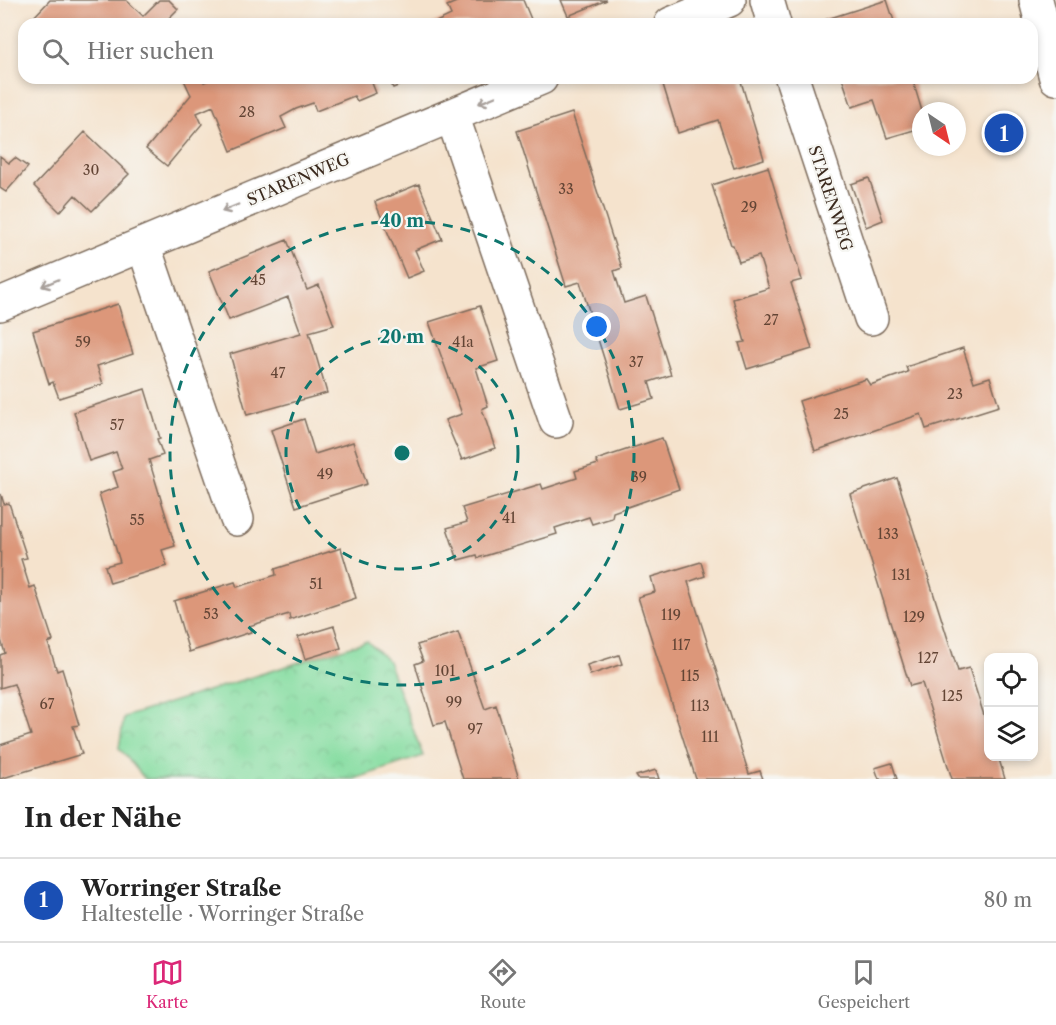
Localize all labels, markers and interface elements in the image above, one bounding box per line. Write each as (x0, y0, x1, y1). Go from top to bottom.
search box (18, 18, 1038, 84)
icon: search (39, 35, 72, 68)
text: Hier suchen (87, 38, 214, 65)
one-way arrow (479, 95, 497, 106)
north arrow (912, 102, 966, 156)
house number: 28 (239, 103, 255, 121)
pin: 1 (984, 110, 1024, 156)
street label: STARENWEG (805, 143, 857, 253)
street label: STARENWEG (244, 148, 352, 210)
house number: 30 (83, 161, 99, 179)
house number: 33 (558, 180, 574, 198)
house number: 29 (741, 198, 757, 216)
one-way arrow (221, 203, 239, 214)
text: 40 m (380, 210, 424, 232)
house number: 45 (250, 271, 266, 289)
one-way arrow (41, 278, 59, 289)
house number: 27 (764, 311, 779, 329)
your location (582, 312, 611, 341)
text: 20 m (380, 326, 424, 348)
house number: 59 (75, 333, 91, 351)
house number: 41a (452, 333, 474, 351)
house number: 37 (629, 353, 643, 371)
house number: 47 (271, 364, 286, 382)
house number: 23 (947, 385, 963, 403)
house number: 25 (833, 405, 849, 423)
house number: 57 (110, 416, 124, 434)
centre of rings (392, 443, 412, 463)
house number: 49 (317, 465, 333, 483)
house number: 39 (631, 468, 647, 486)
house number: 41 (502, 509, 516, 527)
house number: 55 (129, 511, 145, 529)
house number: 133 (877, 525, 899, 543)
house number: 131 (891, 566, 911, 584)
house number: 51 (309, 575, 323, 593)
house number: 53 (203, 605, 219, 623)
house number: 119 (661, 606, 681, 624)
house number: 129 (903, 608, 925, 626)
house number: 117 (672, 636, 690, 654)
house number: 127 (918, 649, 939, 667)
map controls (984, 653, 1038, 761)
button: locate (984, 653, 1038, 707)
house number: 101 (435, 662, 455, 680)
house number: 115 (680, 667, 700, 685)
house number: 125 (941, 687, 963, 705)
house number: 99 (446, 693, 462, 711)
house number: 67 (40, 695, 55, 713)
house number: 113 (690, 697, 710, 715)
button: layers (984, 707, 1038, 761)
house number: 97 (467, 720, 483, 738)
house number: 111 (701, 728, 719, 746)
text: In der Nähe (24, 802, 181, 834)
text: Worringer Straße (81, 875, 281, 902)
text: 1 (39, 888, 48, 912)
text: 80 m (984, 888, 1032, 912)
text: Haltestelle · Worringer Straße (81, 902, 364, 926)
tab: Karte (146, 956, 188, 1012)
tab: Route (480, 956, 526, 1012)
tab: Gespeichert (818, 956, 910, 1012)

